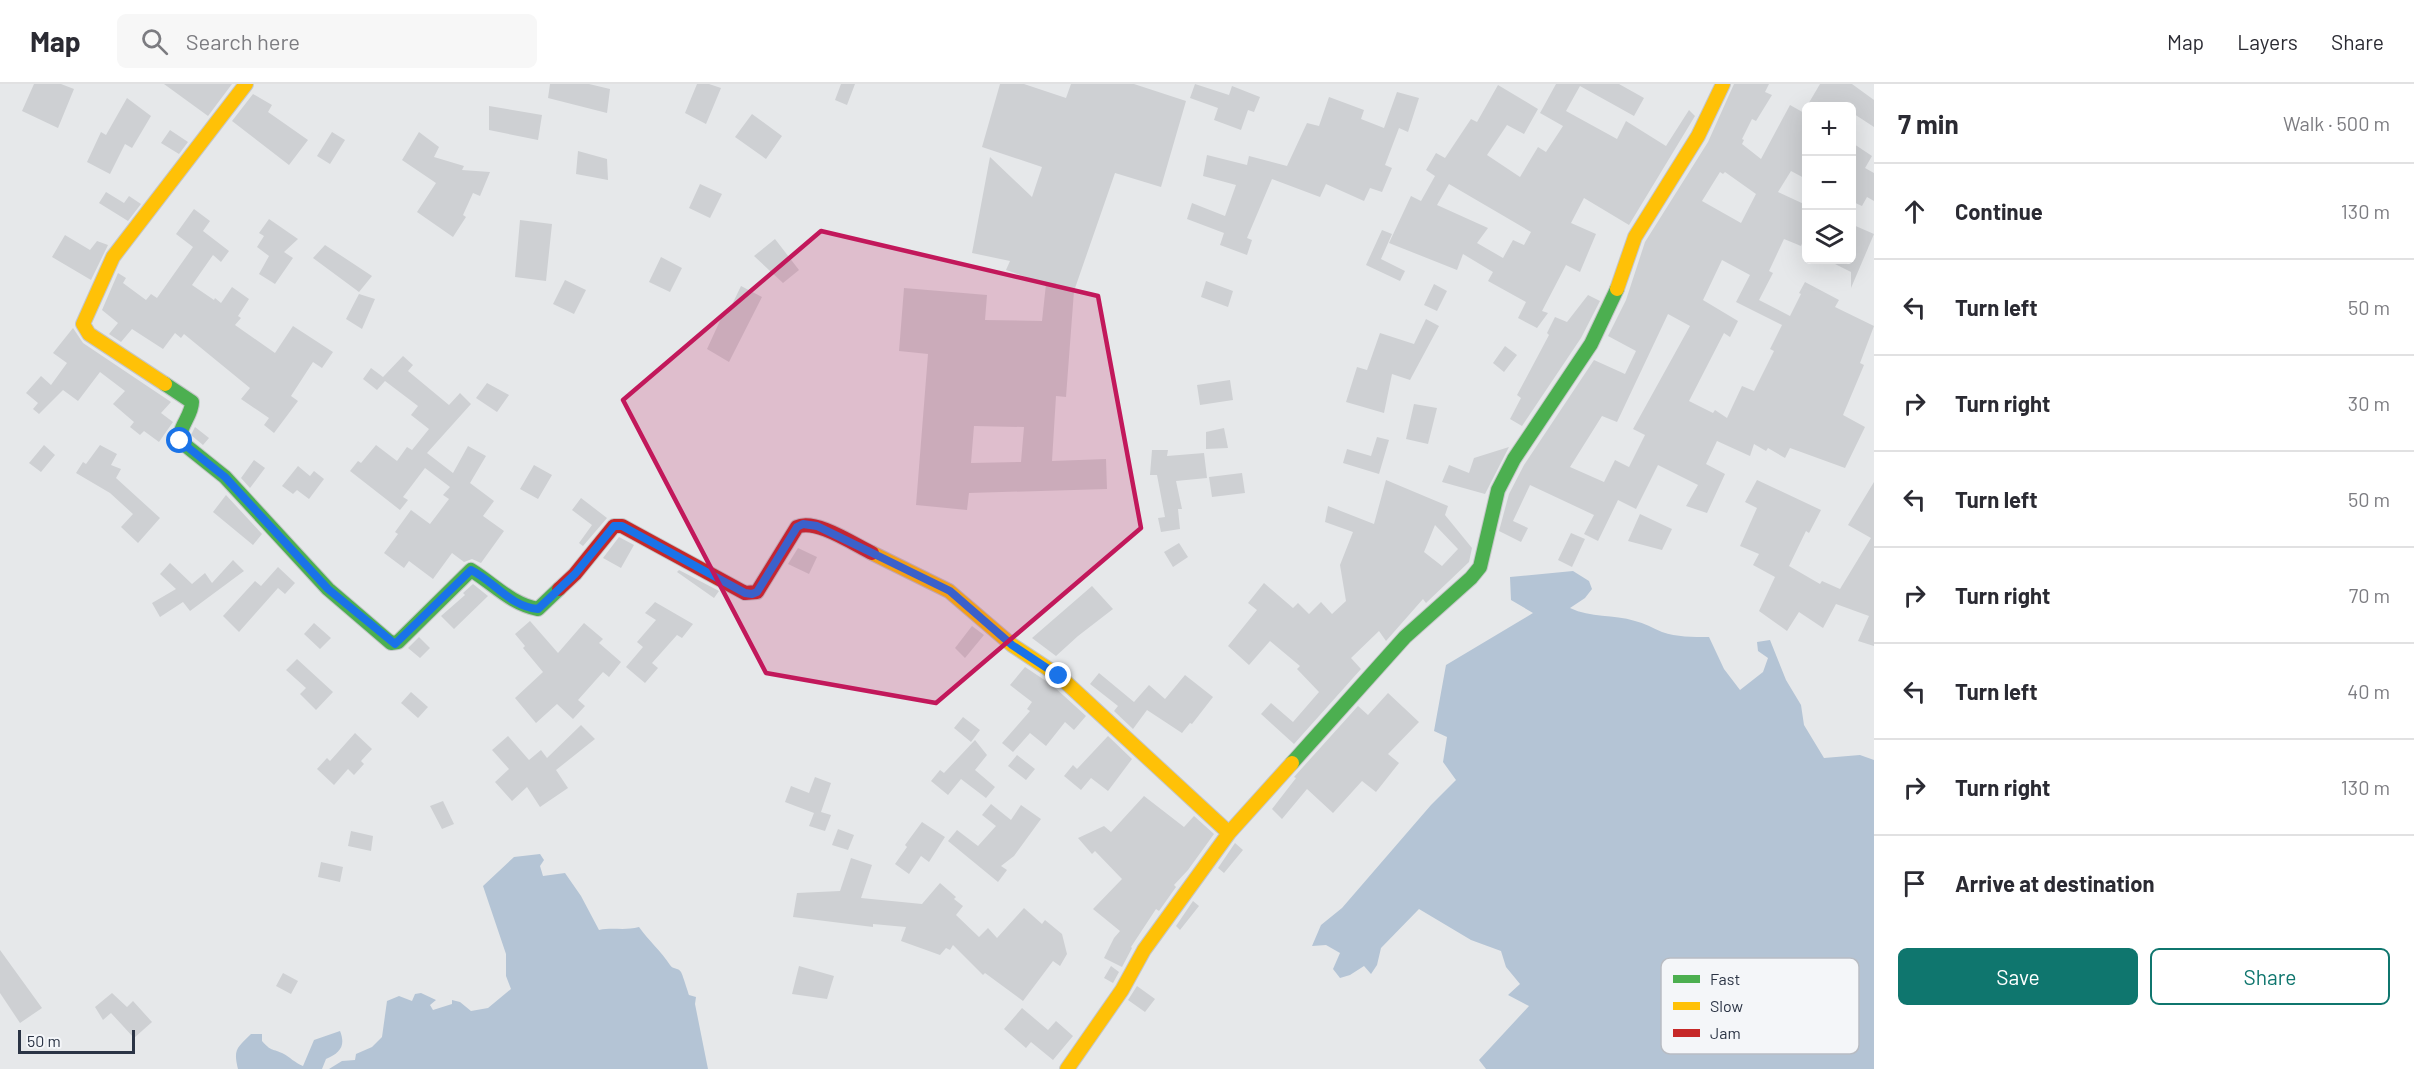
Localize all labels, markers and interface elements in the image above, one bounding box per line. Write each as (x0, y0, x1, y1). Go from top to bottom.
search box (117, 14, 537, 68)
text: Map (30, 24, 81, 58)
icon: search (138, 25, 171, 58)
text: Search here (186, 28, 300, 54)
text: Map (2167, 29, 2204, 54)
text: Layers (2237, 29, 2298, 54)
text: Share (2331, 29, 2384, 54)
map controls (1802, 102, 1856, 264)
button: + (1802, 102, 1856, 156)
text: 7 min (1898, 108, 1959, 139)
text: Walk · 500 m (2283, 111, 2390, 135)
button: − (1802, 156, 1856, 210)
icon: ahead (1898, 195, 1931, 228)
text: Continue (1955, 198, 2043, 224)
text: 130 m (2341, 199, 2390, 223)
button: layers (1802, 210, 1856, 264)
icon: left (1898, 291, 1931, 324)
text: Turn left (1955, 294, 2038, 320)
text: 50 m (2348, 295, 2390, 319)
icon: right (1898, 387, 1931, 420)
text: Turn right (1955, 390, 2050, 416)
text: 30 m (2348, 391, 2390, 415)
route start (166, 427, 192, 453)
icon: left (1898, 483, 1931, 516)
text: Turn left (1955, 486, 2038, 512)
text: 50 m (2348, 487, 2390, 511)
icon: right (1898, 579, 1931, 612)
text: Turn right (1955, 582, 2050, 608)
text: 70 m (2349, 583, 2390, 607)
route end (1045, 662, 1071, 688)
icon: left (1898, 675, 1931, 708)
text: Turn left (1955, 678, 2038, 704)
text: 40 m (2347, 679, 2390, 703)
icon: right (1898, 771, 1931, 804)
text: Turn right (1955, 774, 2050, 800)
text: 130 m (2341, 775, 2390, 799)
icon: arrive (1898, 867, 1931, 900)
text: Arrive at destination (1955, 870, 2154, 896)
button: Save (1898, 948, 2138, 1005)
button: Share (2150, 948, 2390, 1005)
legend (1661, 958, 1859, 1054)
text: Fast (1710, 969, 1740, 988)
text: Slow (1710, 996, 1743, 1015)
text: Jam (1710, 1023, 1741, 1042)
scale bar (18, 1027, 135, 1054)
text: 50 m (27, 1031, 61, 1050)

